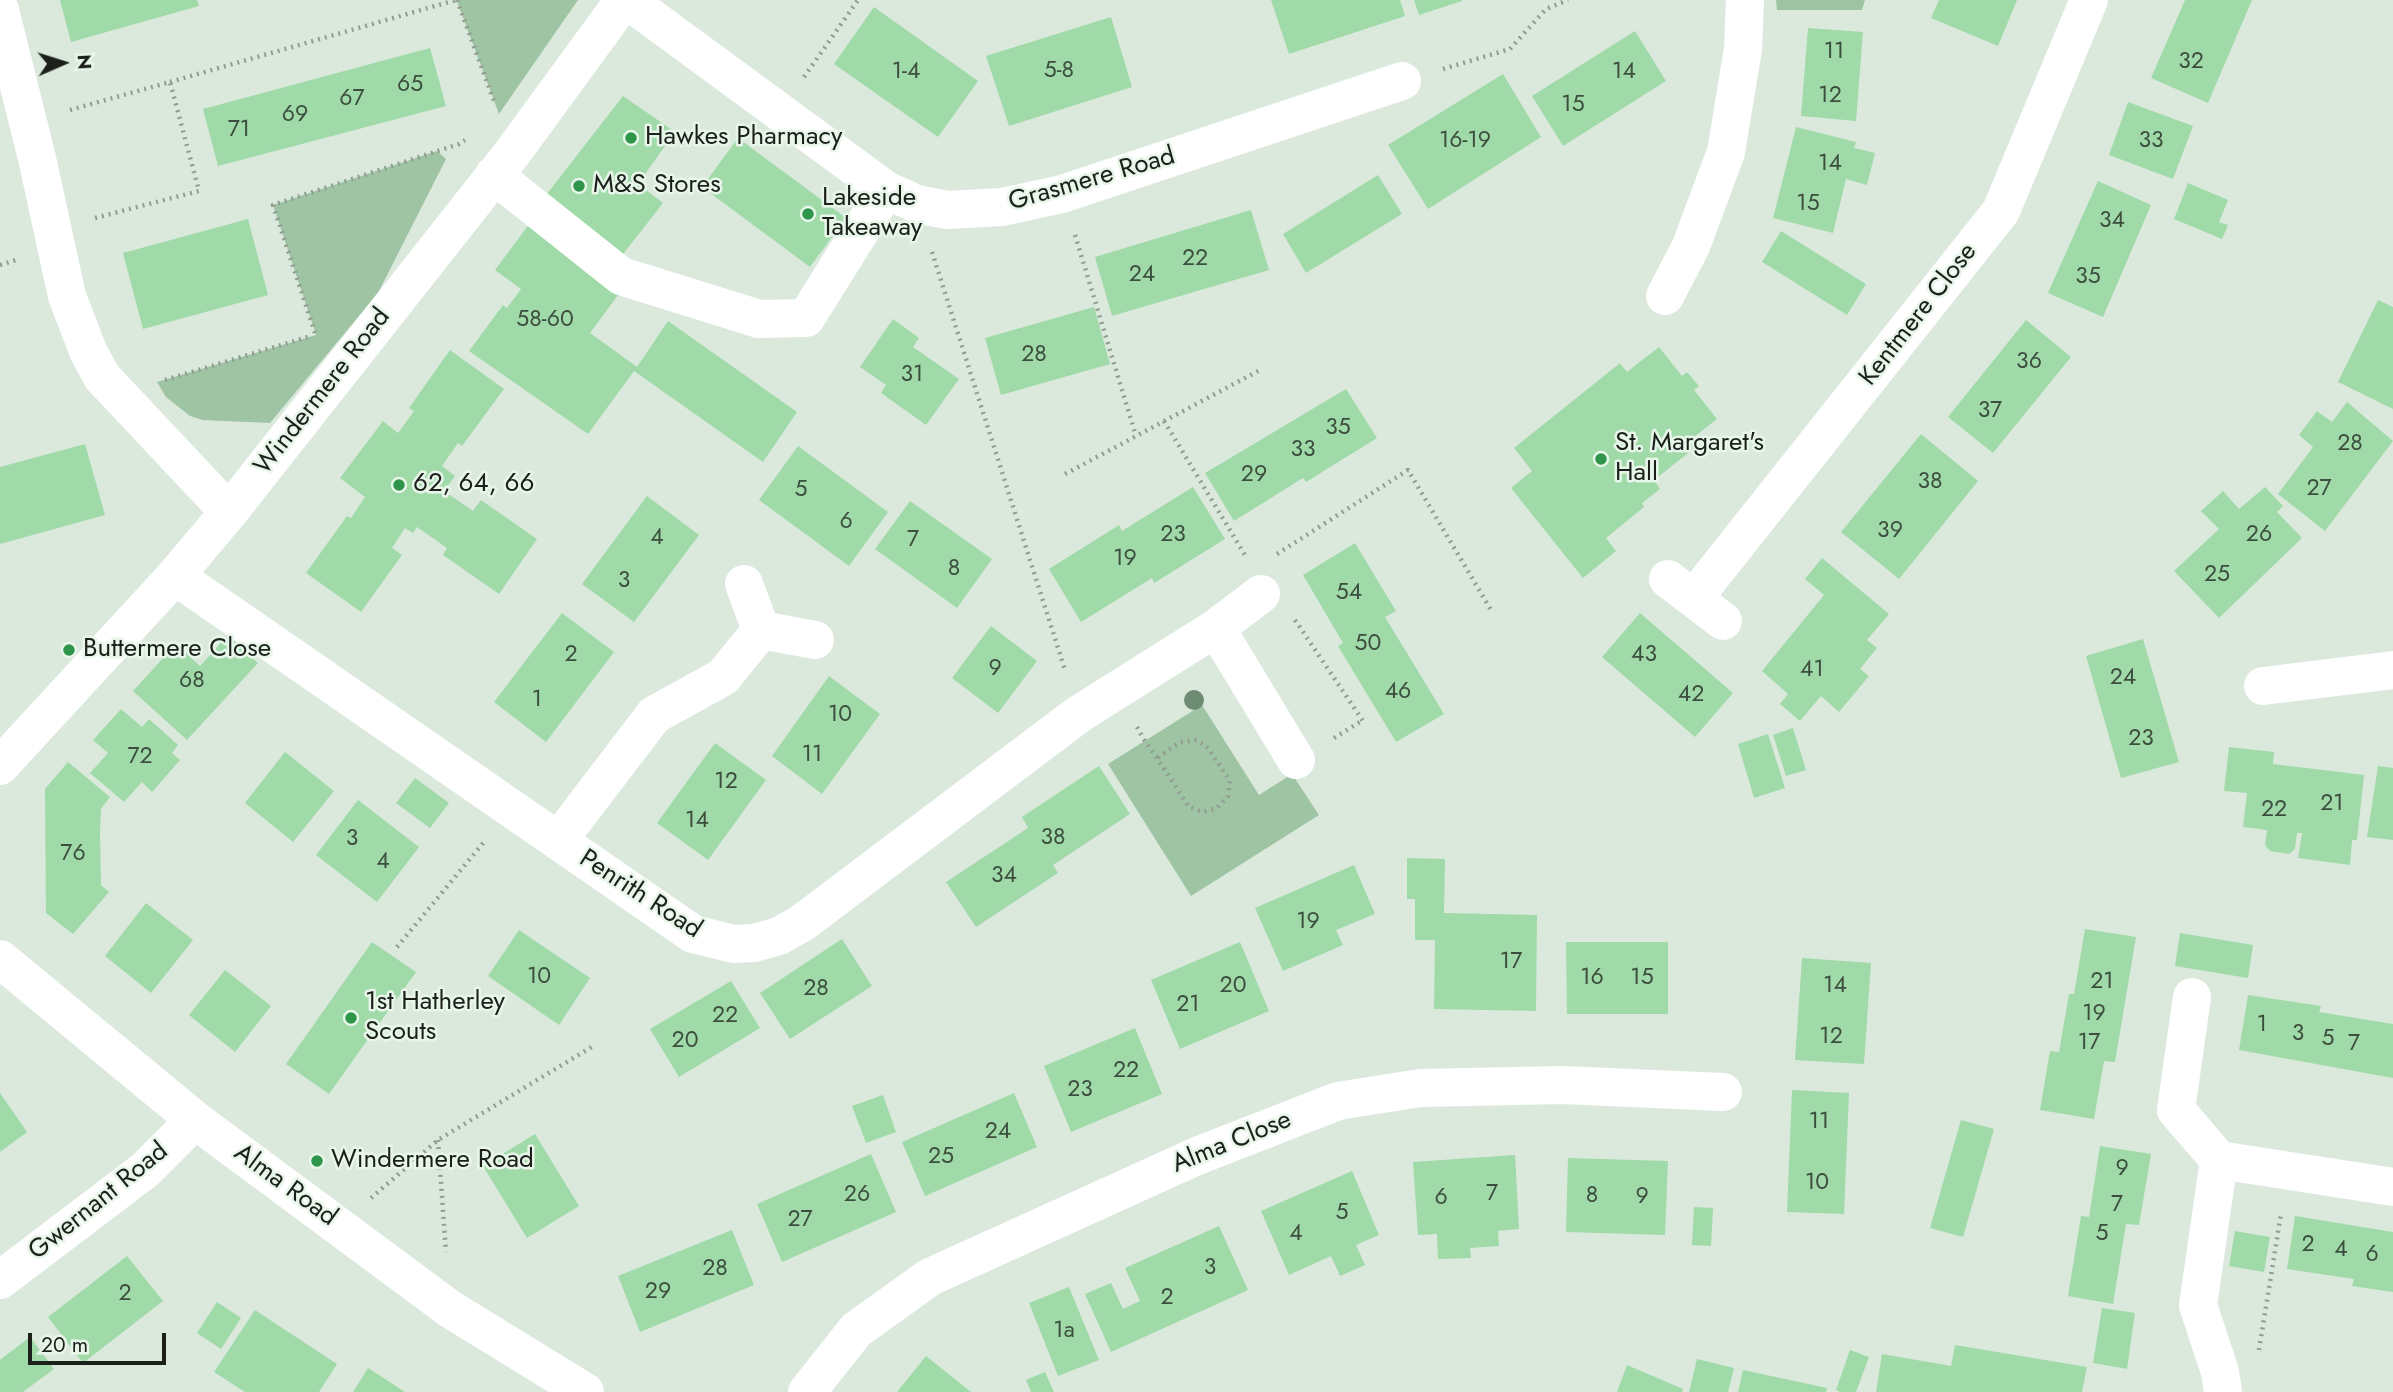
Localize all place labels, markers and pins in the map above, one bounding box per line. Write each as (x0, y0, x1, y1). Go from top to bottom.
place label: Hawkes Pharmacy (645, 122, 842, 154)
marker: Hawkes Pharmacy (623, 130, 639, 146)
place label: M&S Stores (593, 170, 721, 202)
marker: M&S Stores (571, 178, 587, 194)
place label: Lakeside Takeaway (822, 183, 922, 244)
marker: Lakeside Takeaway (800, 206, 816, 222)
place label: St. Margaret's Hall (1615, 428, 1764, 490)
marker: St. Margaret's Hall (1593, 451, 1609, 467)
place label: 62, 64, 66 (413, 469, 534, 501)
marker: 62, 64, 66 (391, 477, 407, 493)
place label: Buttermere Close (83, 634, 271, 666)
marker: Buttermere Close (61, 642, 77, 658)
place label: 1st Hatherley Scouts (365, 987, 505, 1048)
marker: 1st Hatherley Scouts (343, 1010, 359, 1026)
place label: Windermere Road (331, 1145, 534, 1177)
marker: Windermere Road (309, 1153, 325, 1169)

